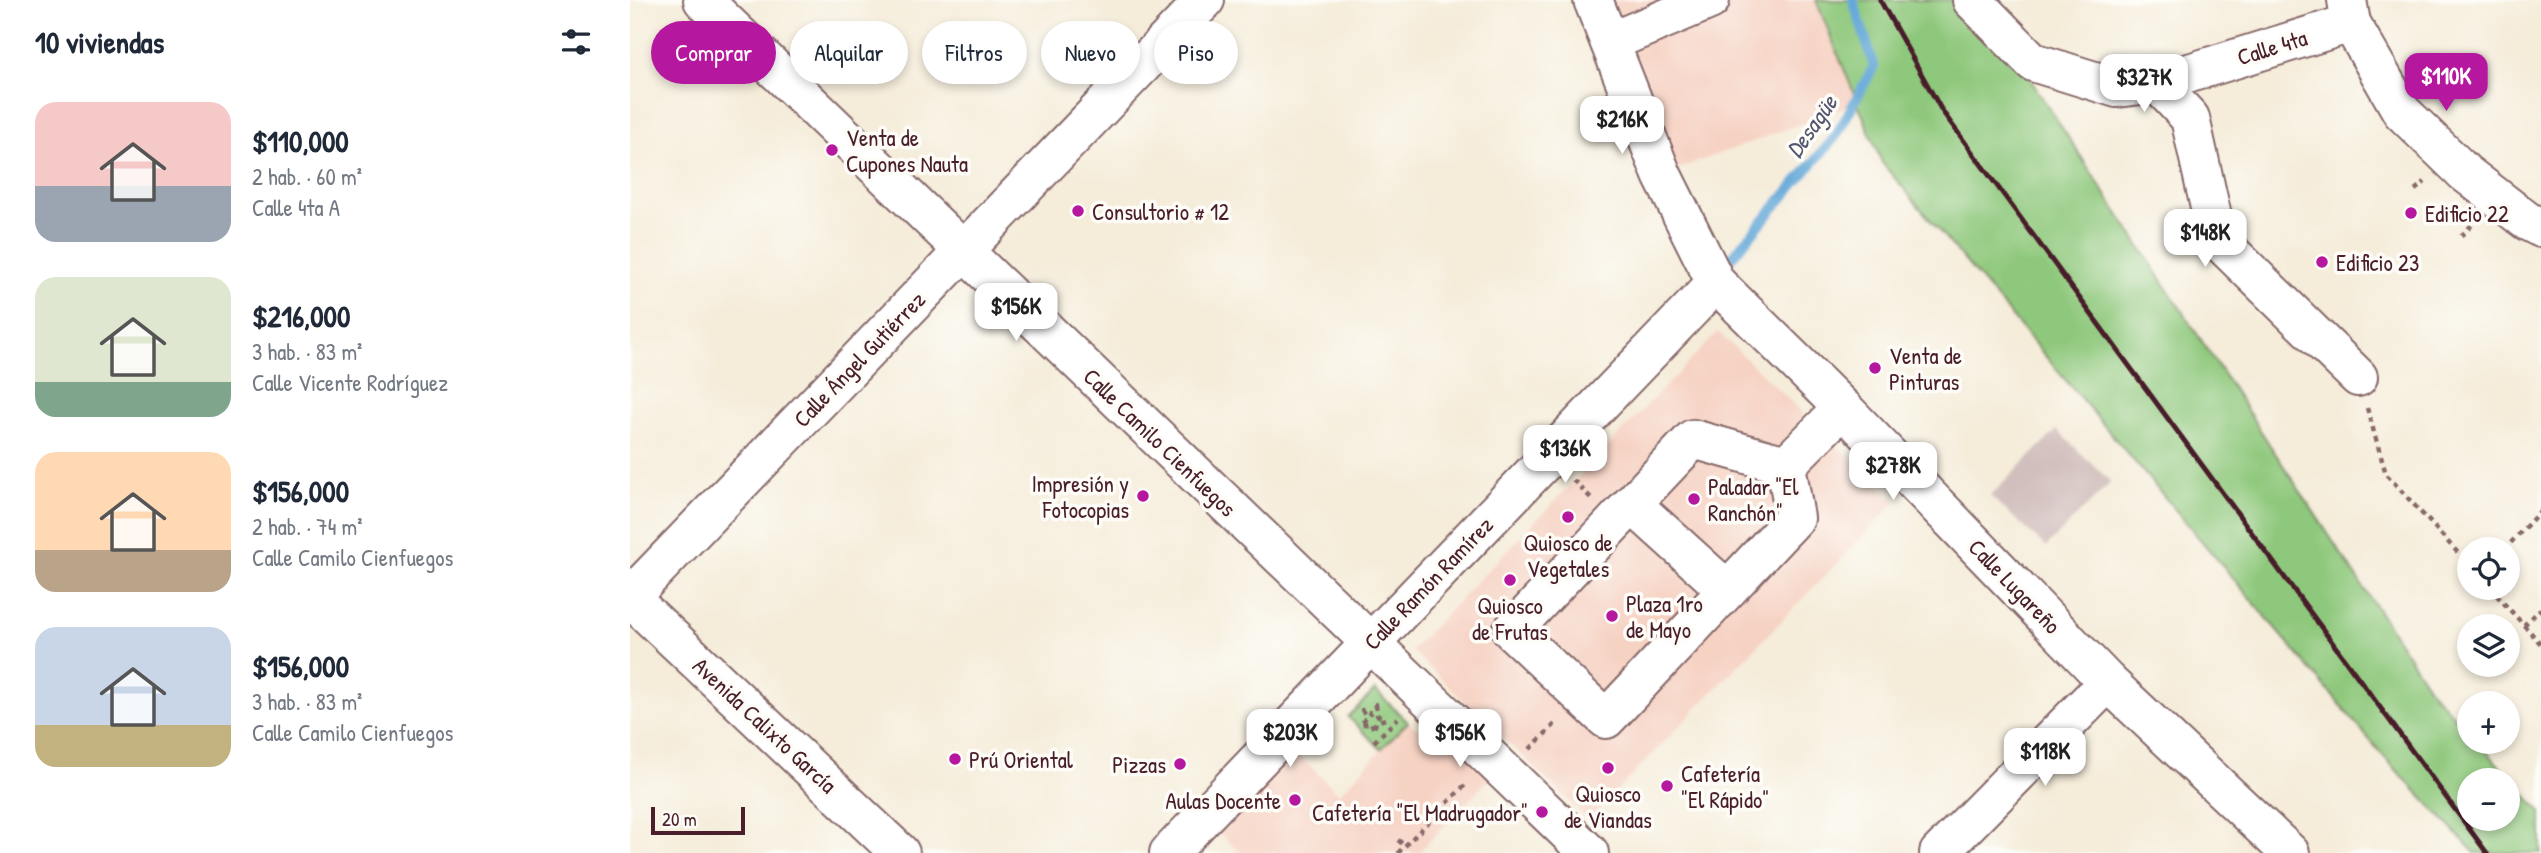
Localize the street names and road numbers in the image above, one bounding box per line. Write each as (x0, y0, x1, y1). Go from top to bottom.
street label: Calle 4ta (2233, 22, 2311, 72)
street label: Calle Ángel Gutiérrez (786, 284, 932, 434)
street label: Calle Camilo Cienfuegos (1077, 361, 1243, 523)
street label: Calle Ramón Ramírez (1356, 509, 1500, 656)
street label: Calle Lugareño (1962, 532, 2068, 640)
street label: Avenida Calixto García (686, 650, 844, 800)

